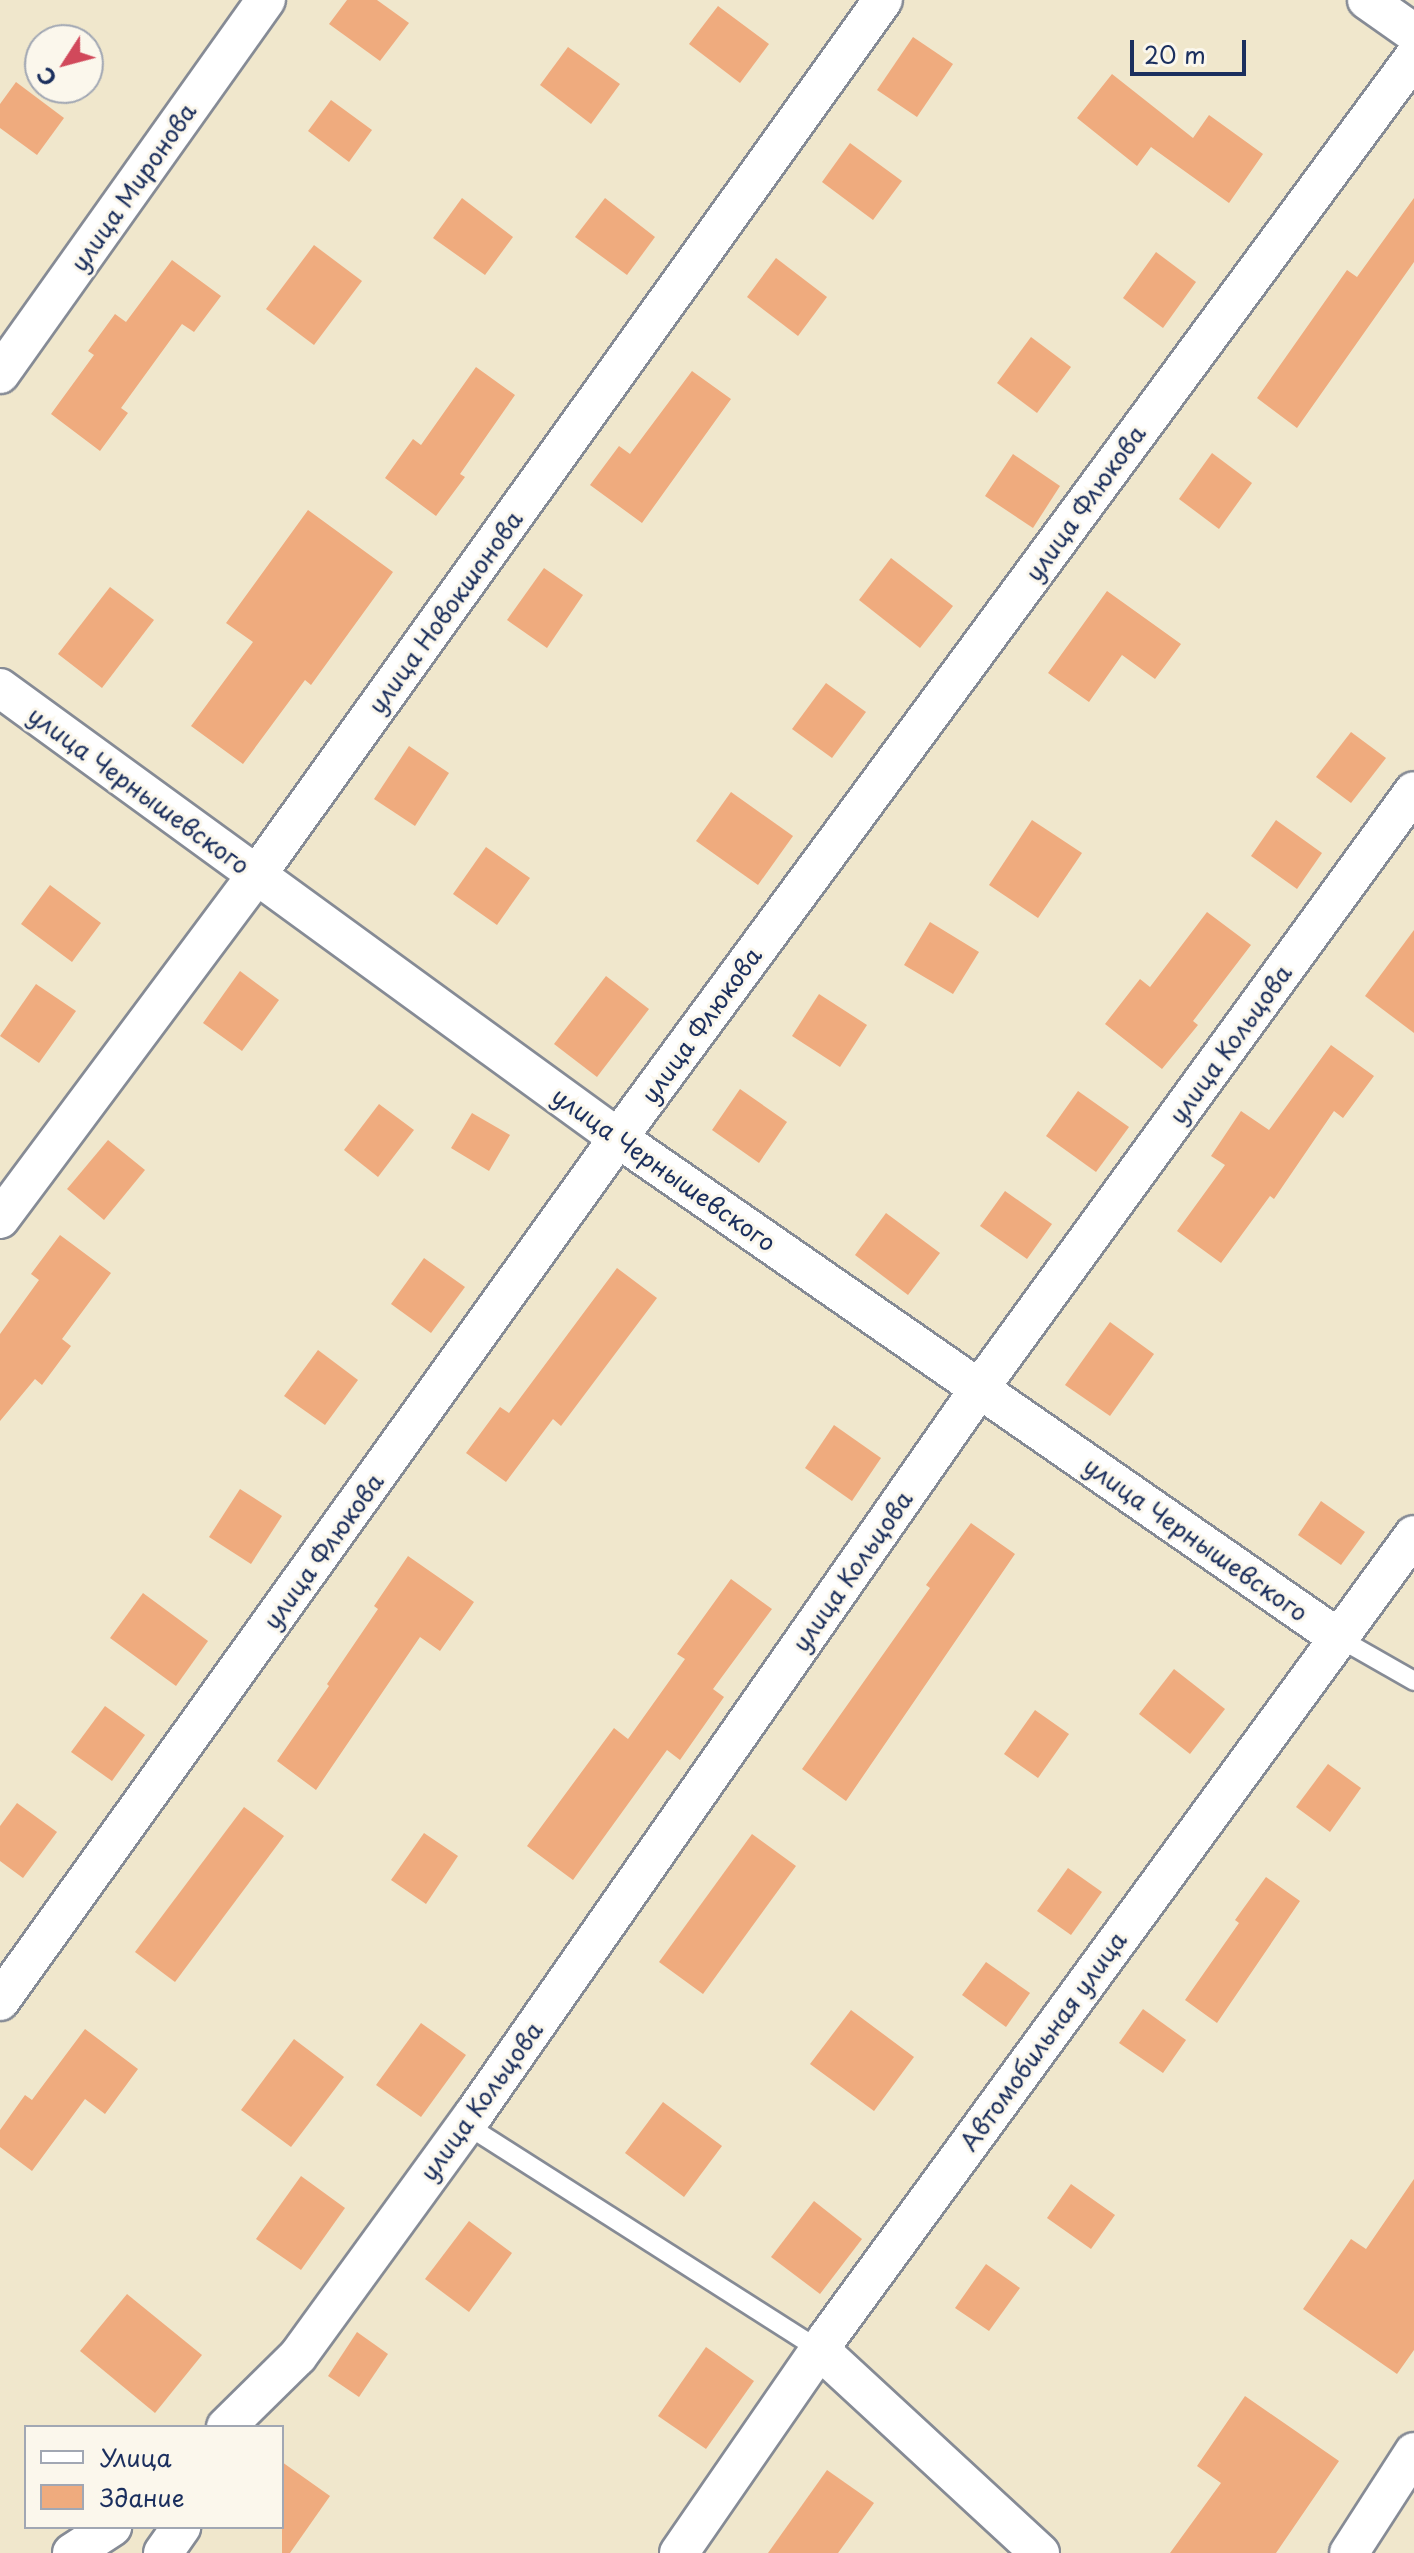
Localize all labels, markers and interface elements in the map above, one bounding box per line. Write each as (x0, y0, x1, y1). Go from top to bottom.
north arrow (24, 24, 104, 104)
scale bar (1134, 24, 1250, 74)
text: 20 m (1144, 36, 1206, 72)
text: С (28, 61, 64, 94)
street label: улица Миронова (64, 97, 202, 277)
street label: улица Флюкова (1019, 419, 1151, 587)
street label: улица Новокшонова (361, 505, 529, 719)
street label: улица Чернышевского (22, 700, 256, 880)
street label: улица Флюкова (635, 941, 767, 1109)
street label: улица Кольцова (1162, 958, 1298, 1130)
street label: улица Чернышевского (546, 1080, 782, 1258)
street label: улица Чернышевского (1078, 1450, 1314, 1628)
street label: улица Флюкова (257, 1467, 389, 1635)
street label: улица Кольцова (786, 1485, 918, 1657)
street label: Автомобильная улица (953, 1925, 1133, 2157)
street label: улица Кольцова (413, 2015, 549, 2187)
legend (24, 2425, 284, 2529)
text: Улица (100, 2439, 172, 2475)
text: Здание (100, 2479, 185, 2515)

